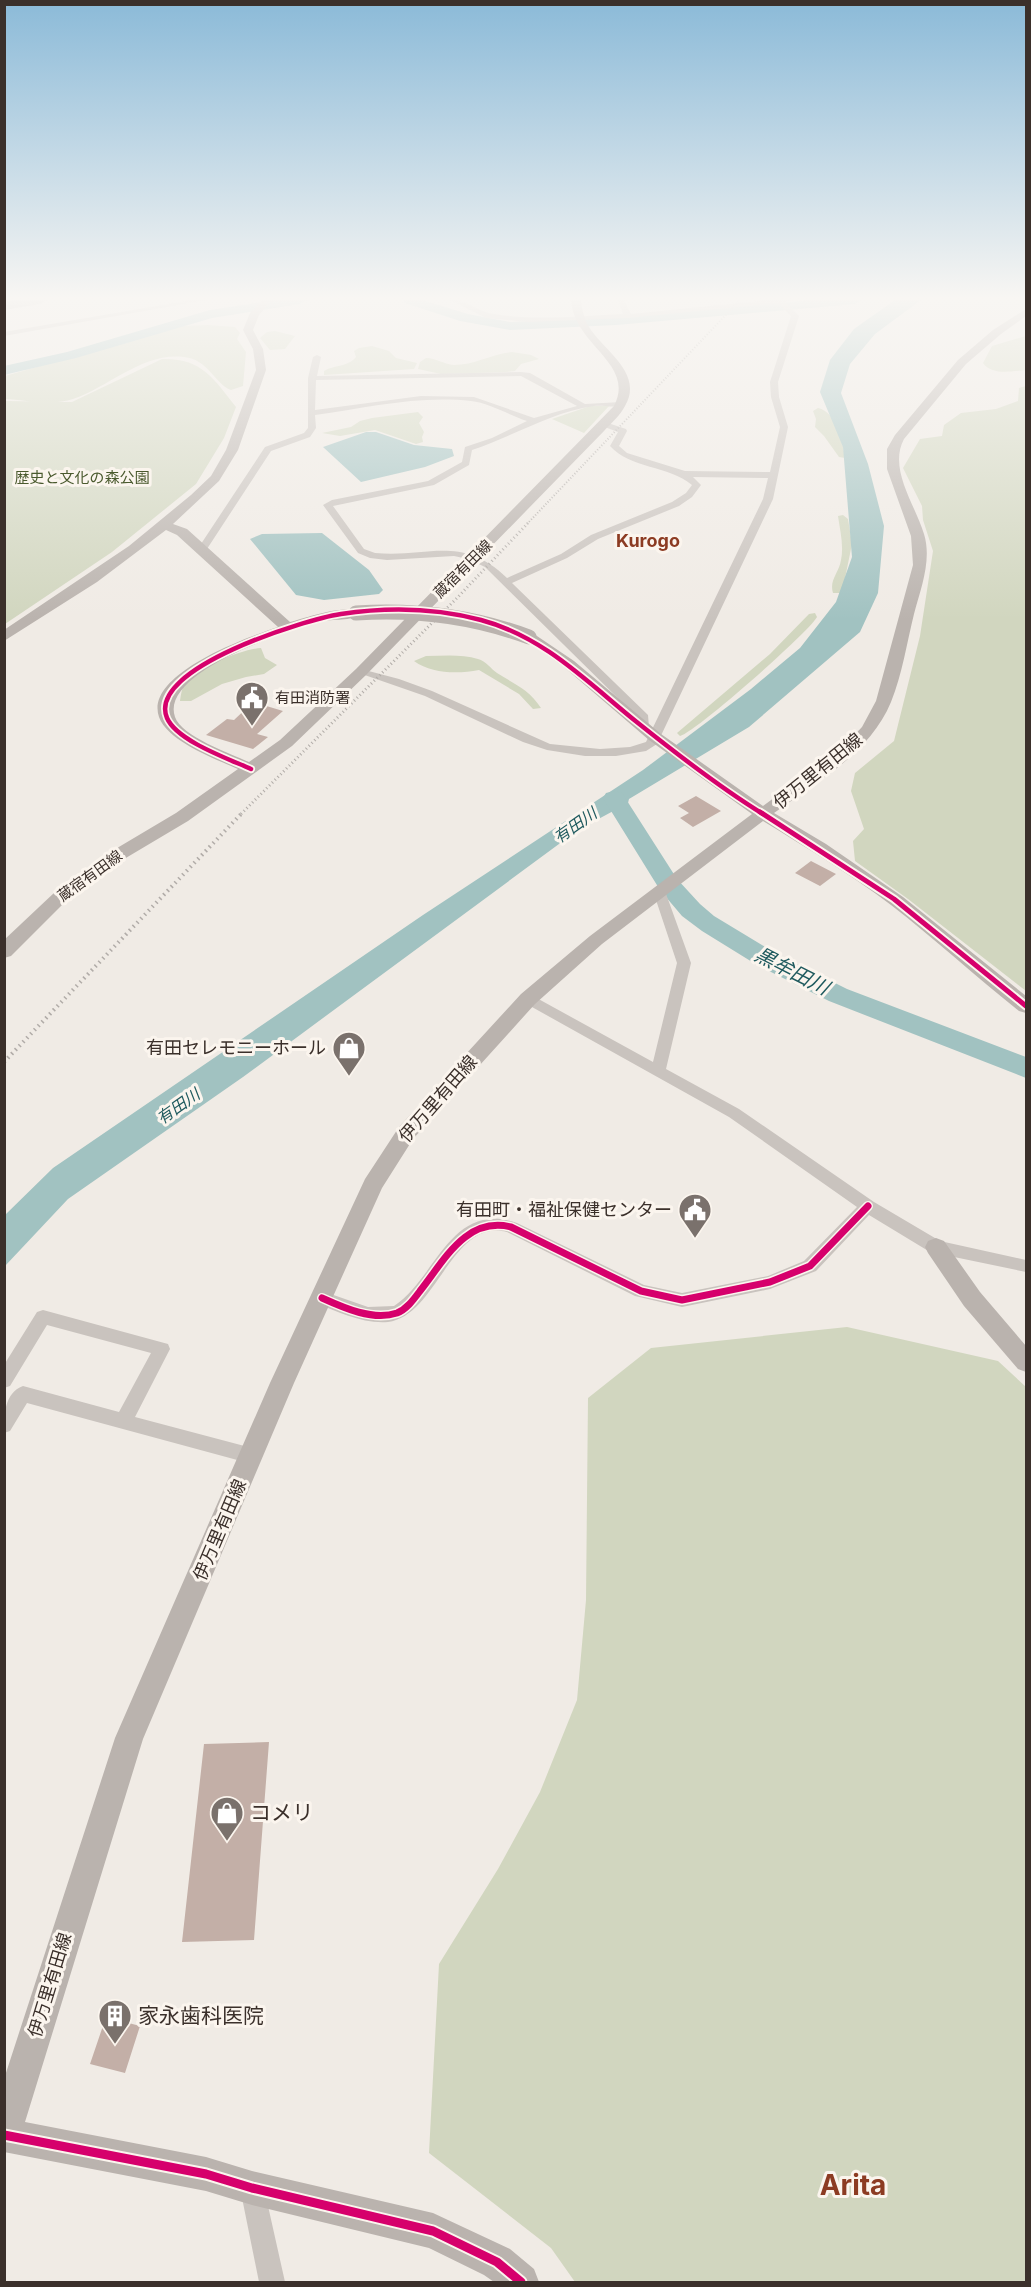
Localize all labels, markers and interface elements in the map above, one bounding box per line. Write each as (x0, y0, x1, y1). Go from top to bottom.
park label: 歴史と文化の森公園 (14, 468, 150, 487)
district label: Kurogo (616, 530, 680, 551)
street label: 蔵宿有田線 (429, 535, 496, 602)
public building icon: 有田消防署 (234, 680, 270, 727)
place label: 有田消防署 (275, 688, 350, 707)
street label: 伊万里有田線 (769, 728, 866, 813)
water label: 有田川 (550, 802, 602, 847)
street label: 蔵宿有田線 (54, 846, 126, 905)
water label: 黒牟田川 (751, 942, 835, 1001)
shop icon: 有田セレモニーホール (331, 1030, 367, 1077)
place label: 有田セレモニーホール (146, 1037, 326, 1058)
street label: 伊万里有田線 (394, 1051, 481, 1146)
water label: 有田川 (153, 1083, 205, 1128)
public building icon: 有田町・福祉保健センター (677, 1192, 713, 1239)
place label: 有田町・福祉保健センター (456, 1199, 672, 1220)
street label: 伊万里有田線 (189, 1476, 250, 1584)
shop icon: コメリ (209, 1795, 245, 1842)
place label: コメリ (250, 1800, 313, 1825)
street label: 伊万里有田線 (24, 1930, 75, 2040)
building icon: 家永歯科医院 (97, 1998, 133, 2045)
place label: 家永歯科医院 (138, 2003, 264, 2028)
district label: Arita (820, 2168, 886, 2202)

